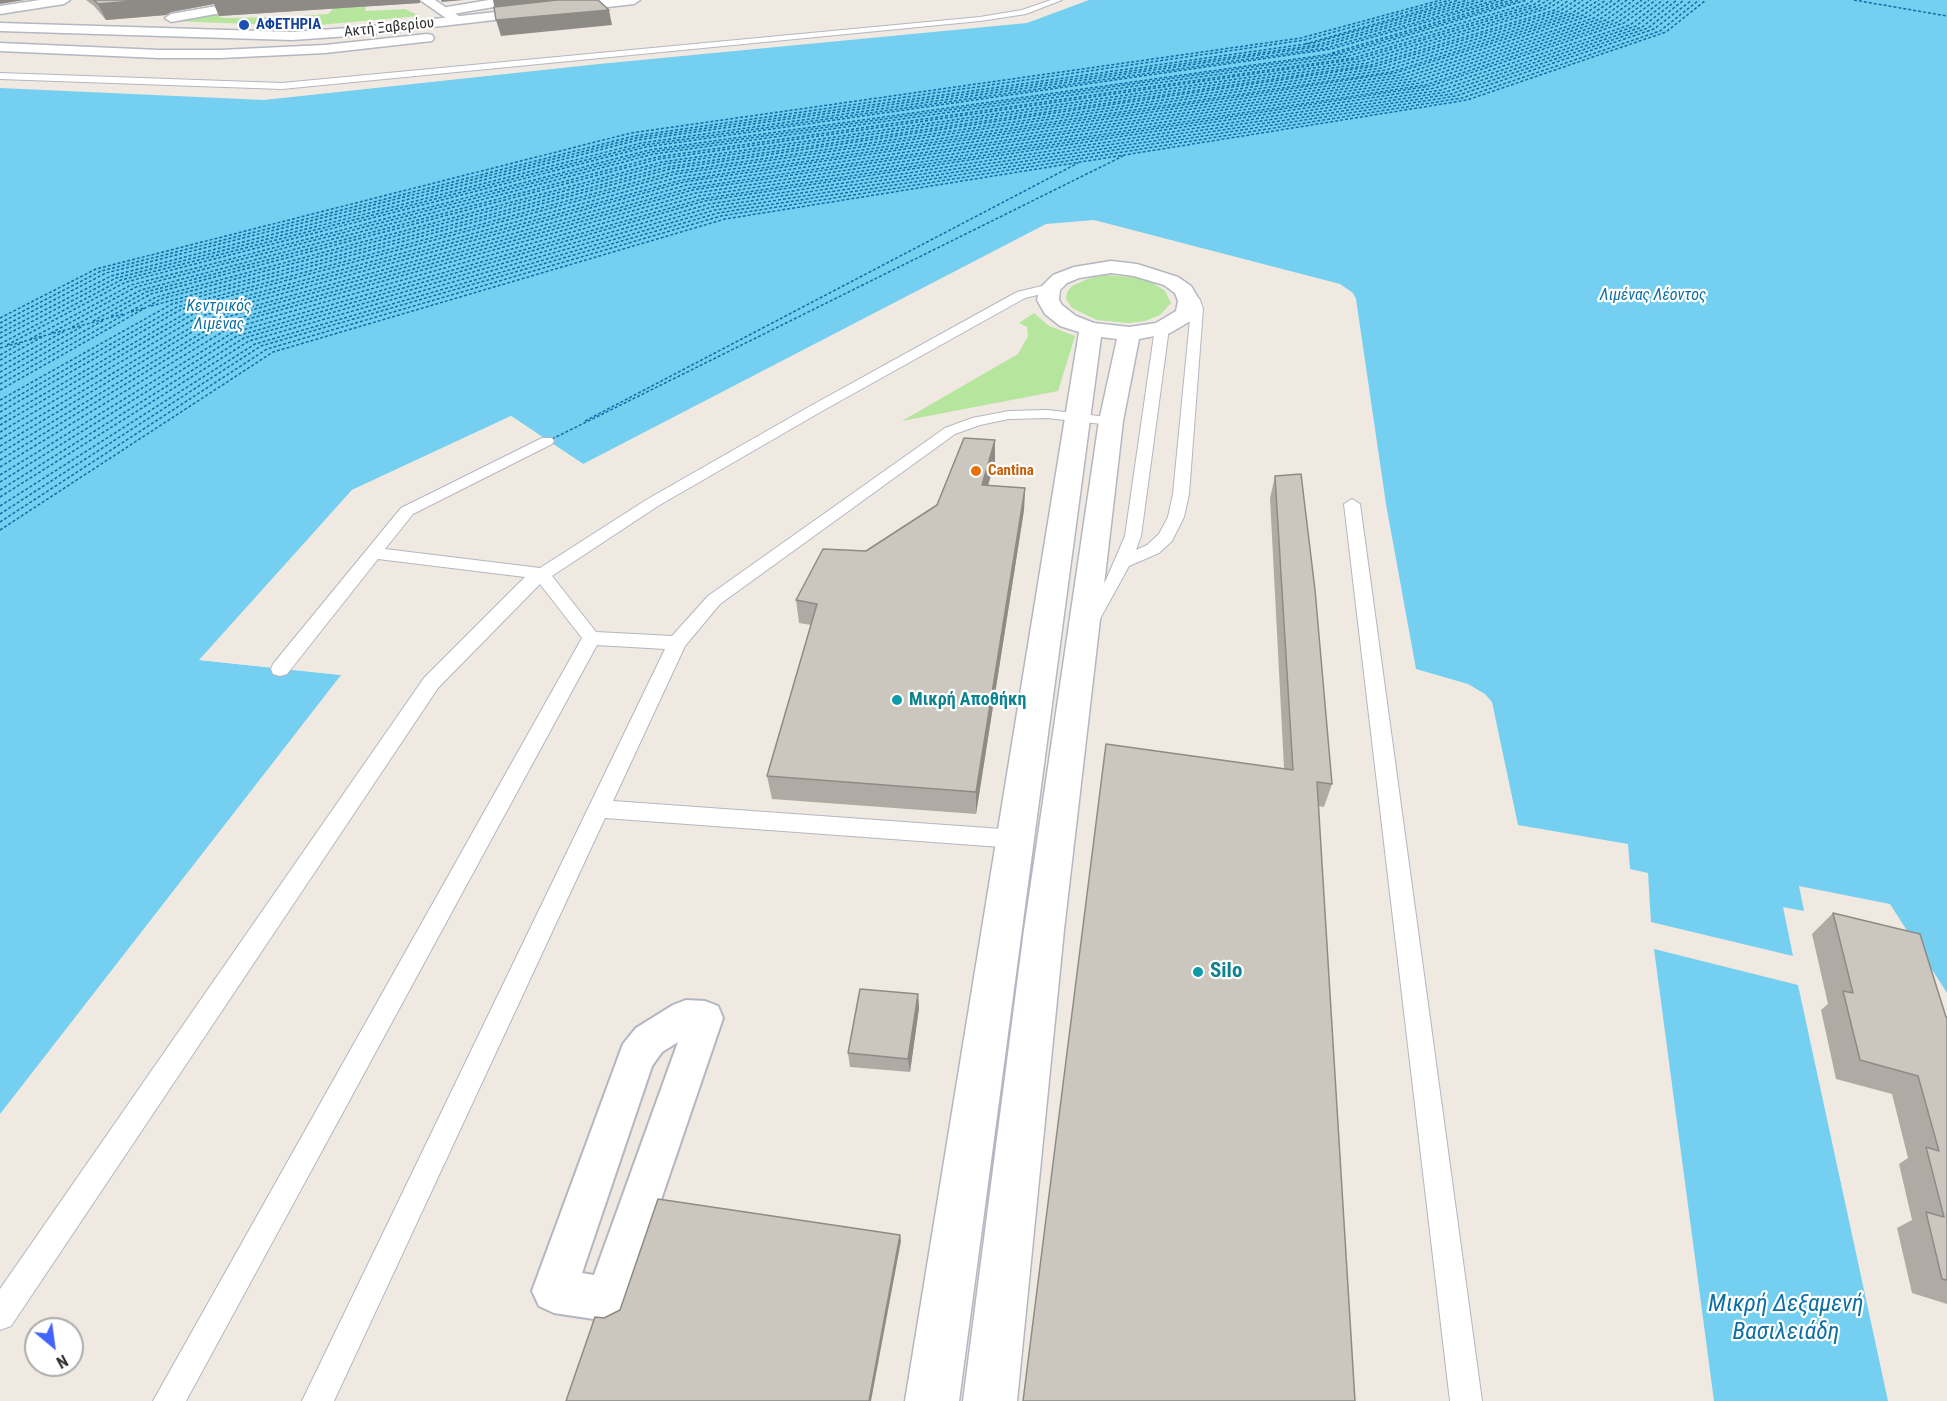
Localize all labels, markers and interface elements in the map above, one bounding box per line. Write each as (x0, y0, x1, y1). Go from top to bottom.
street label: Ακτή Ξαβερίου (343, 14, 435, 42)
place label: ΑΦΕΤΗΡΙΑ (256, 16, 321, 34)
marker: ΑΦΕΤΗΡΙΑ (237, 18, 251, 32)
water label: Λιμένας Λέοντος (1600, 286, 1706, 306)
water label: Κεντρικός Λιμένας (187, 297, 251, 335)
place label: Cantina (988, 462, 1034, 480)
marker: Cantina (969, 464, 983, 478)
place label: Μικρή Αποθήκη (909, 689, 1026, 711)
marker: Μικρή Αποθήκη (890, 693, 904, 707)
place label: Silo (1210, 959, 1242, 985)
marker: Silo (1191, 965, 1205, 979)
water label: Μικρή Δεξαμενή Βασιλειάδη (1708, 1291, 1864, 1347)
north arrow (24, 1317, 84, 1377)
text: N (53, 1351, 71, 1372)

